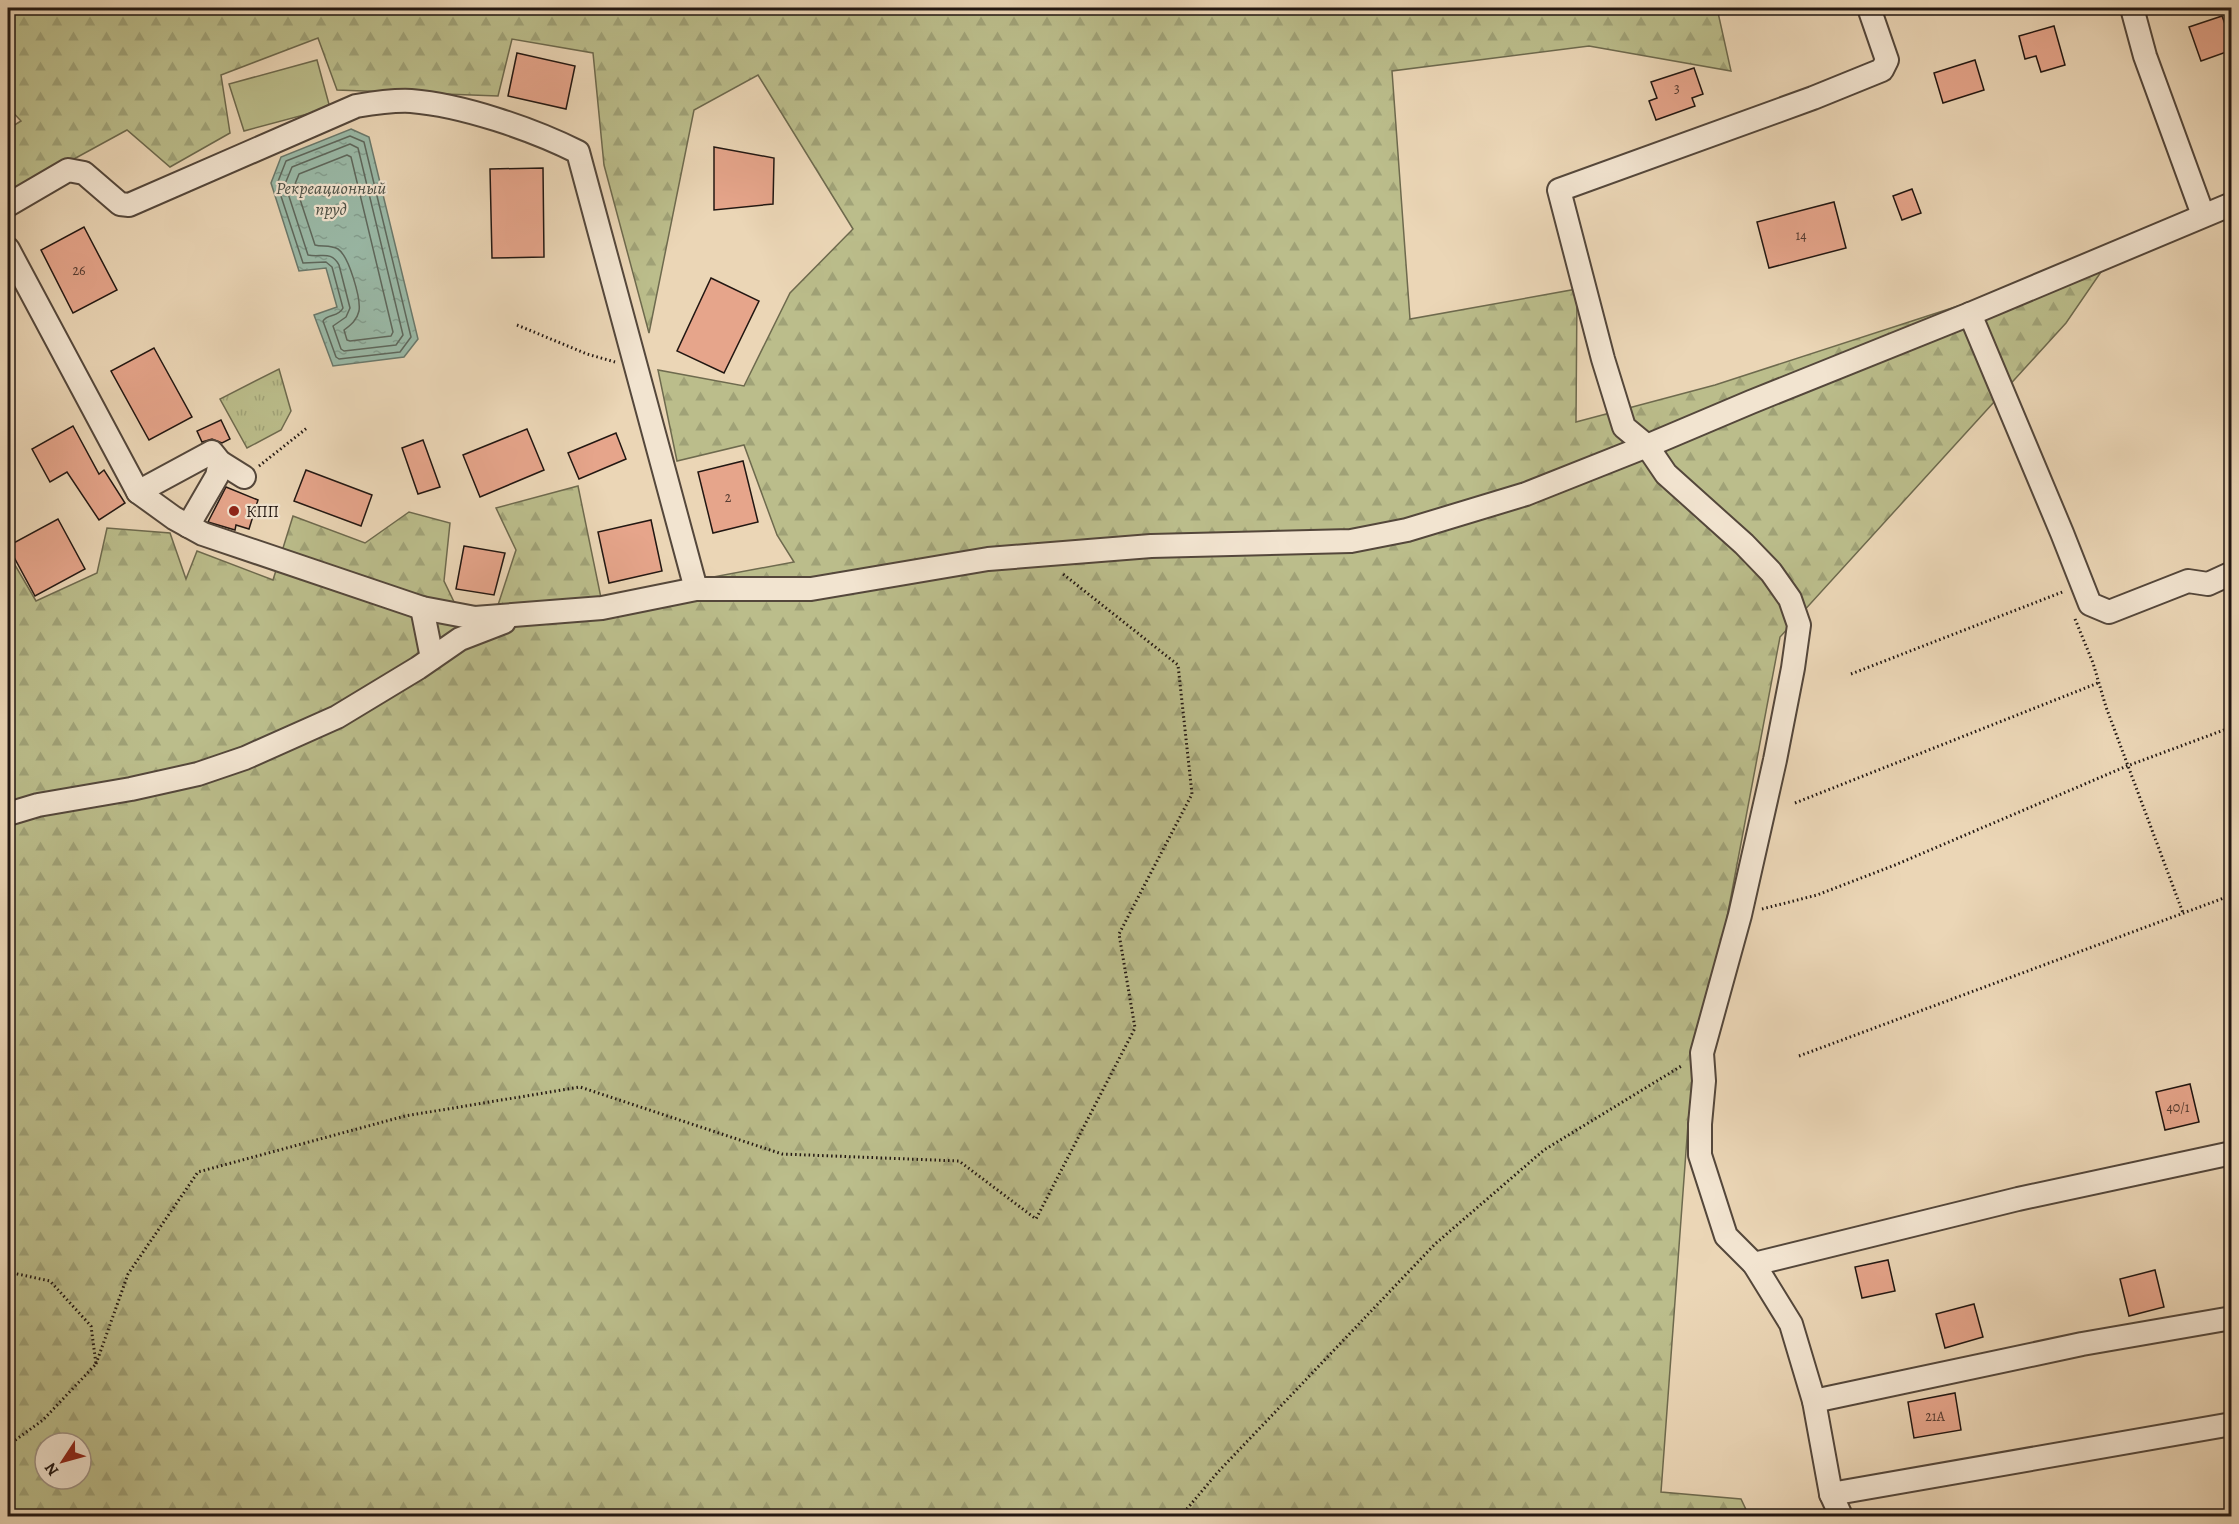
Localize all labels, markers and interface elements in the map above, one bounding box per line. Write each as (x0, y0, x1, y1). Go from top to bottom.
house number: 3 (1674, 79, 1680, 98)
water label: Рекреационный пруд (276, 176, 386, 221)
house number: 14 (1795, 226, 1807, 245)
house number: 26 (72, 261, 86, 280)
house number: 2 (725, 488, 732, 507)
place label: КПП (246, 501, 279, 523)
marker: КПП (227, 504, 241, 518)
house number: 40/1 (2166, 1098, 2190, 1117)
house number: 21А (1925, 1407, 1946, 1426)
north arrow (33, 1431, 93, 1491)
text: N (39, 1458, 64, 1480)

